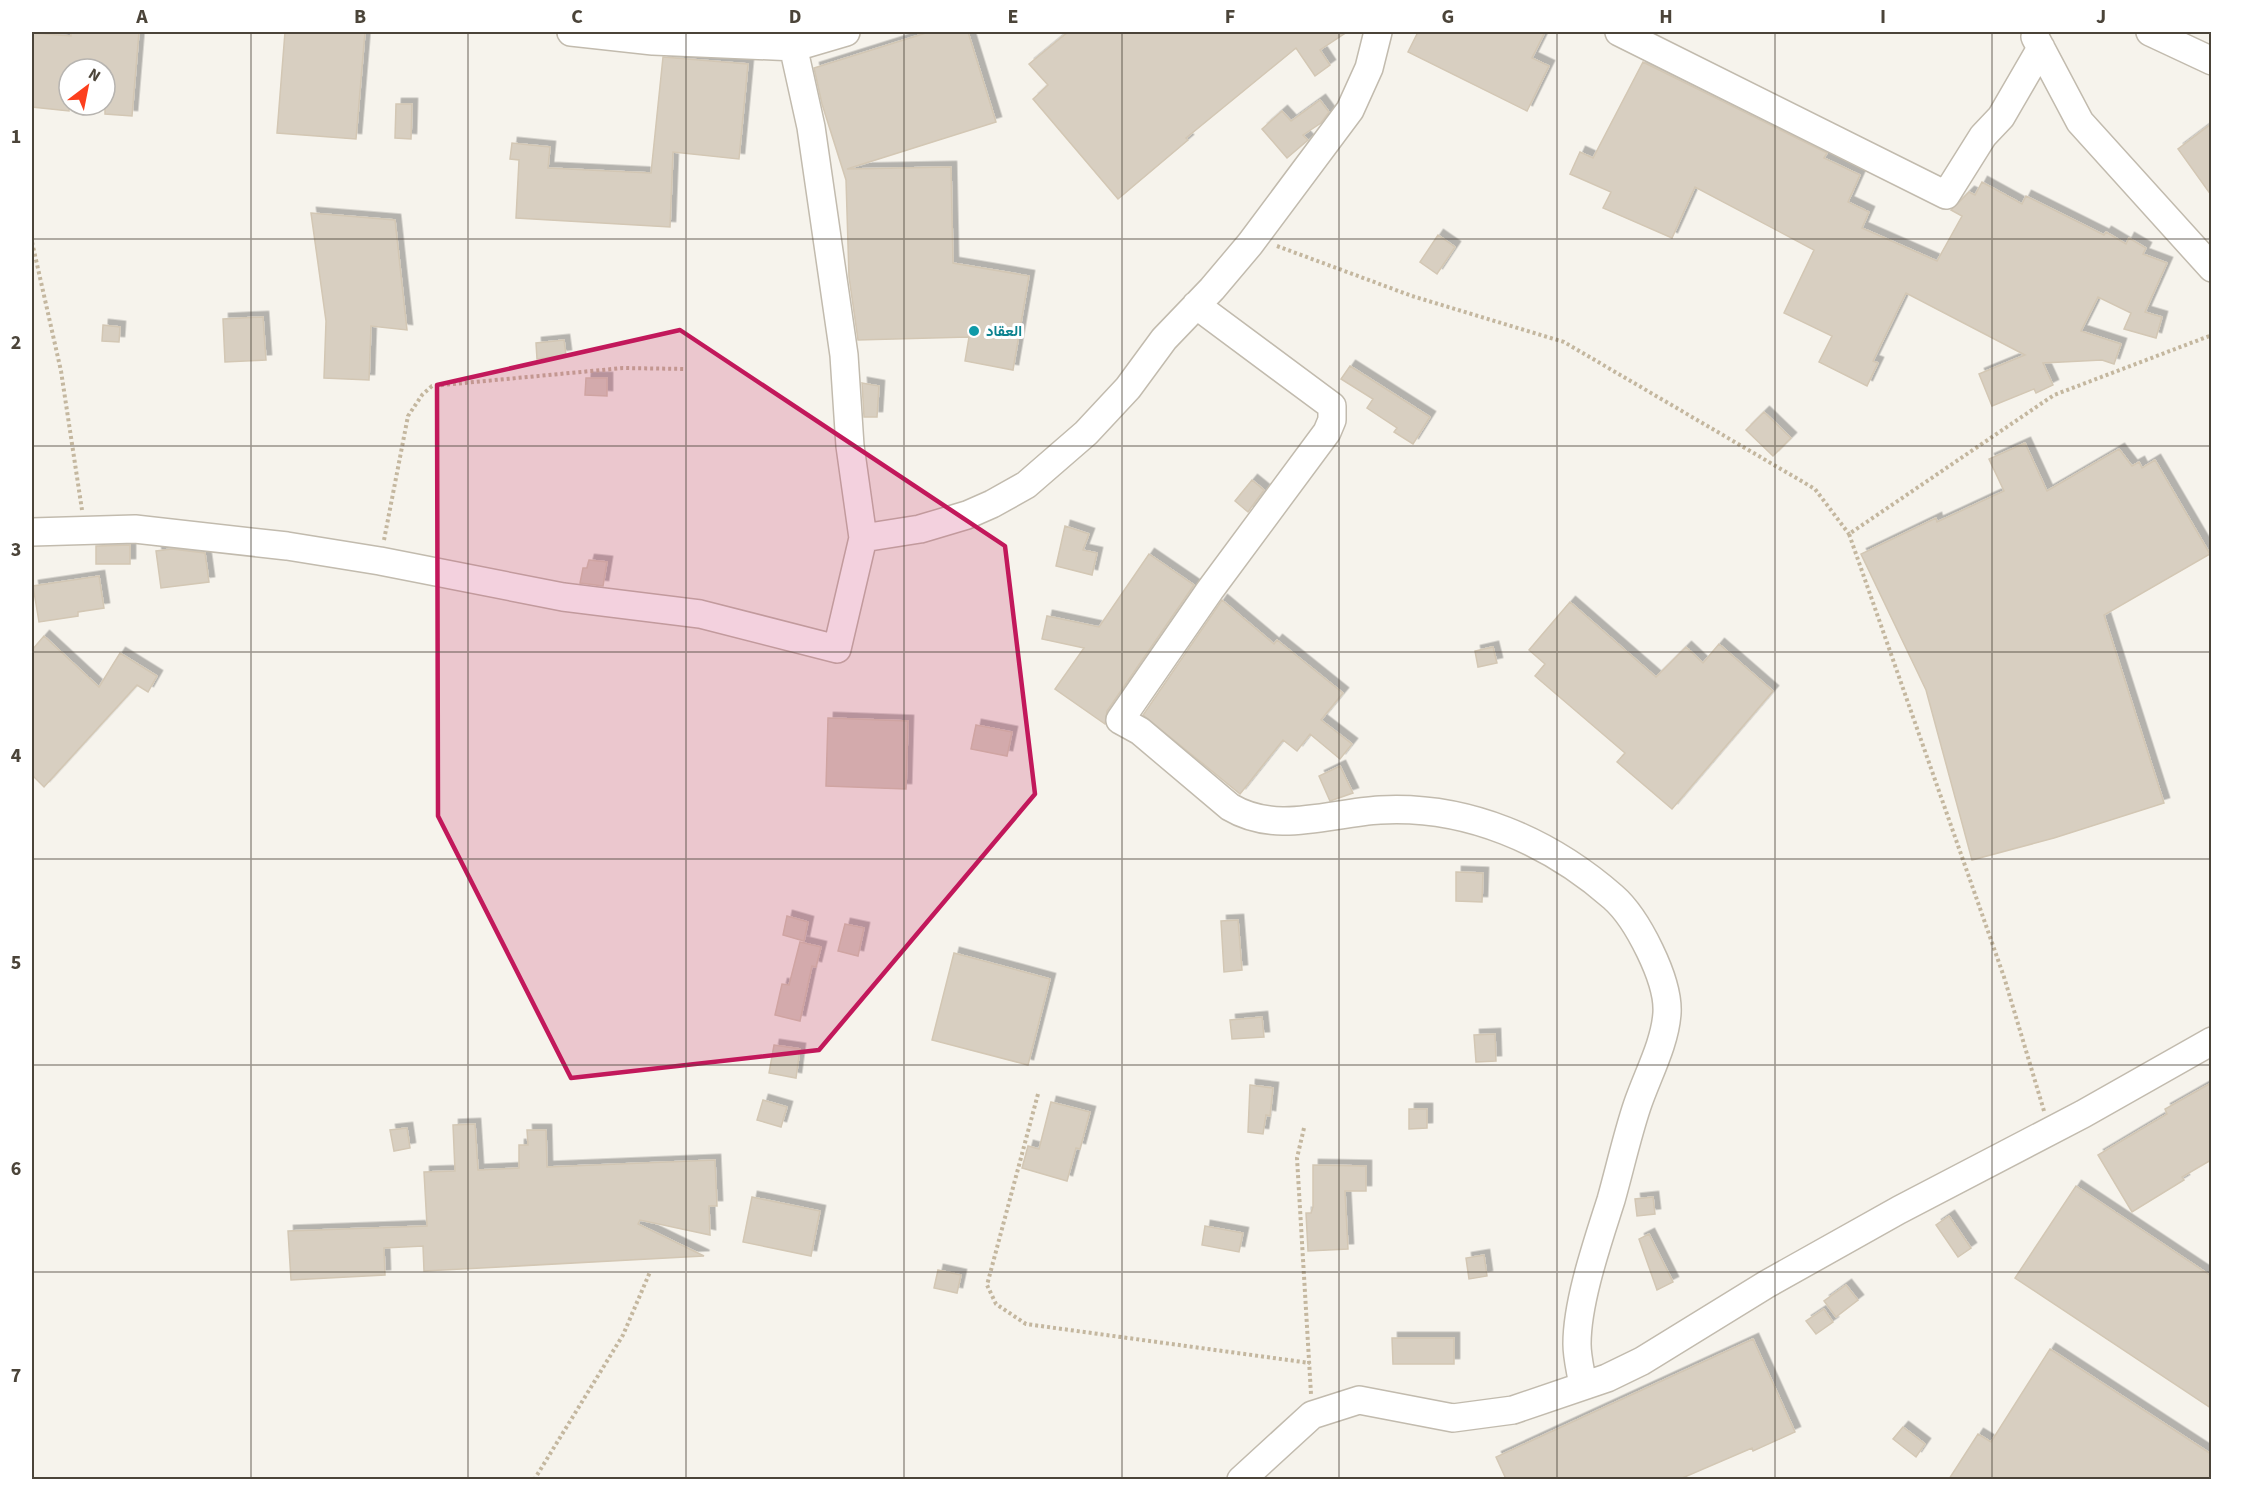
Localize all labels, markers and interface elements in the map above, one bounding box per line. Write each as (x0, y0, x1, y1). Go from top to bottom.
text: A (135, 3, 148, 31)
text: B (354, 3, 366, 31)
text: C (571, 3, 583, 31)
text: D (789, 3, 801, 31)
text: E (1008, 3, 1018, 31)
text: F (1225, 3, 1235, 31)
text: G (1442, 3, 1454, 31)
text: H (1659, 3, 1673, 31)
text: I (1880, 3, 1886, 31)
text: J (2096, 3, 2106, 31)
north arrow (57, 57, 117, 117)
text: N (84, 63, 105, 87)
text: 1 (11, 123, 21, 151)
place label: العقاد (986, 321, 1022, 342)
marker: العقاد (967, 324, 981, 338)
text: 2 (11, 329, 21, 357)
text: 3 (11, 536, 21, 564)
text: 4 (11, 742, 22, 770)
text: 5 (11, 949, 21, 977)
text: 6 (11, 1155, 21, 1183)
text: 7 (11, 1362, 21, 1390)

